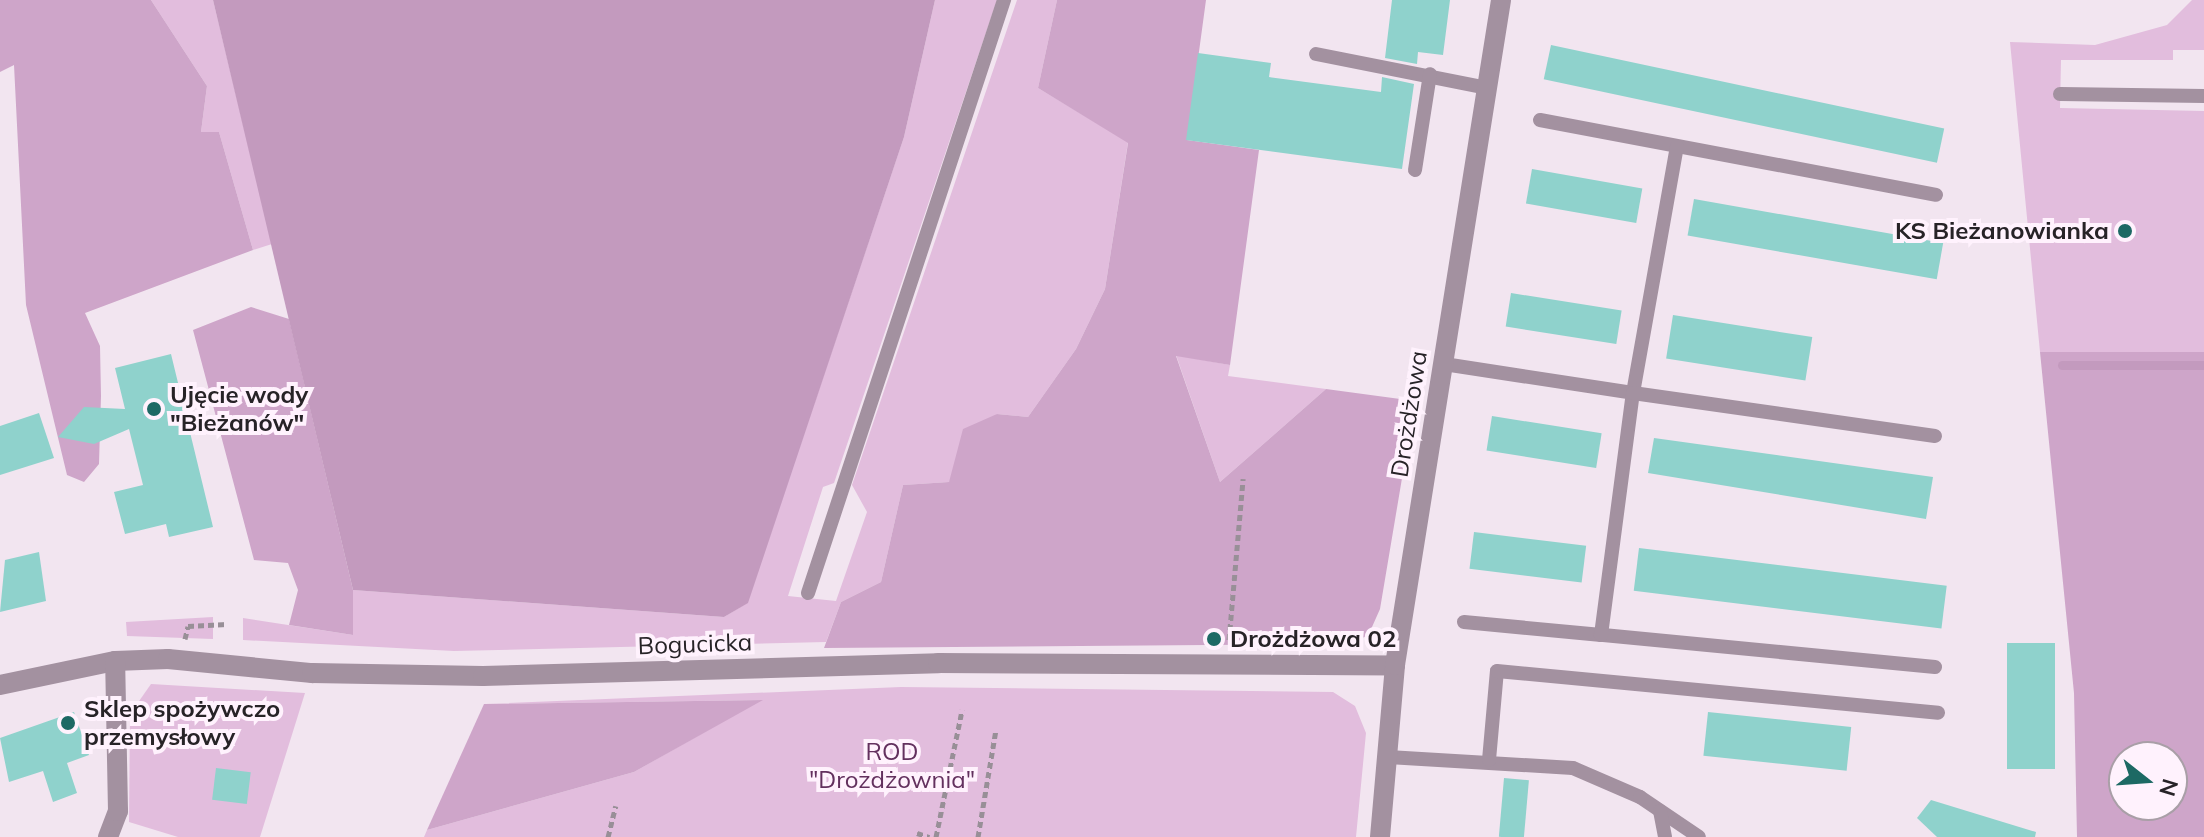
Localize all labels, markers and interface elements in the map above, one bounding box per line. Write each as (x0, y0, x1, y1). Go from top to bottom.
place label: KS Bieżanowianka (1895, 217, 2109, 245)
marker: KS Bieżanowianka (2116, 222, 2134, 240)
street label: Drożdżowa (1385, 349, 1433, 479)
place label: Ujęcie wody "Bieżanów" (170, 381, 308, 437)
marker: Ujęcie wody "Bieżanów" (145, 400, 163, 418)
place label: Drożdżowa 02 (1230, 625, 1396, 653)
street label: Bogucicka (637, 628, 753, 660)
marker: Drożdżowa 02 (1205, 630, 1223, 648)
place label: Sklep spożywczo przemysłowy (84, 695, 280, 751)
marker: Sklep spożywczo przemysłowy (59, 714, 77, 732)
park label: ROD "Drożdżownia" (809, 738, 975, 794)
north arrow (2108, 741, 2188, 821)
text: N (2153, 775, 2185, 799)

